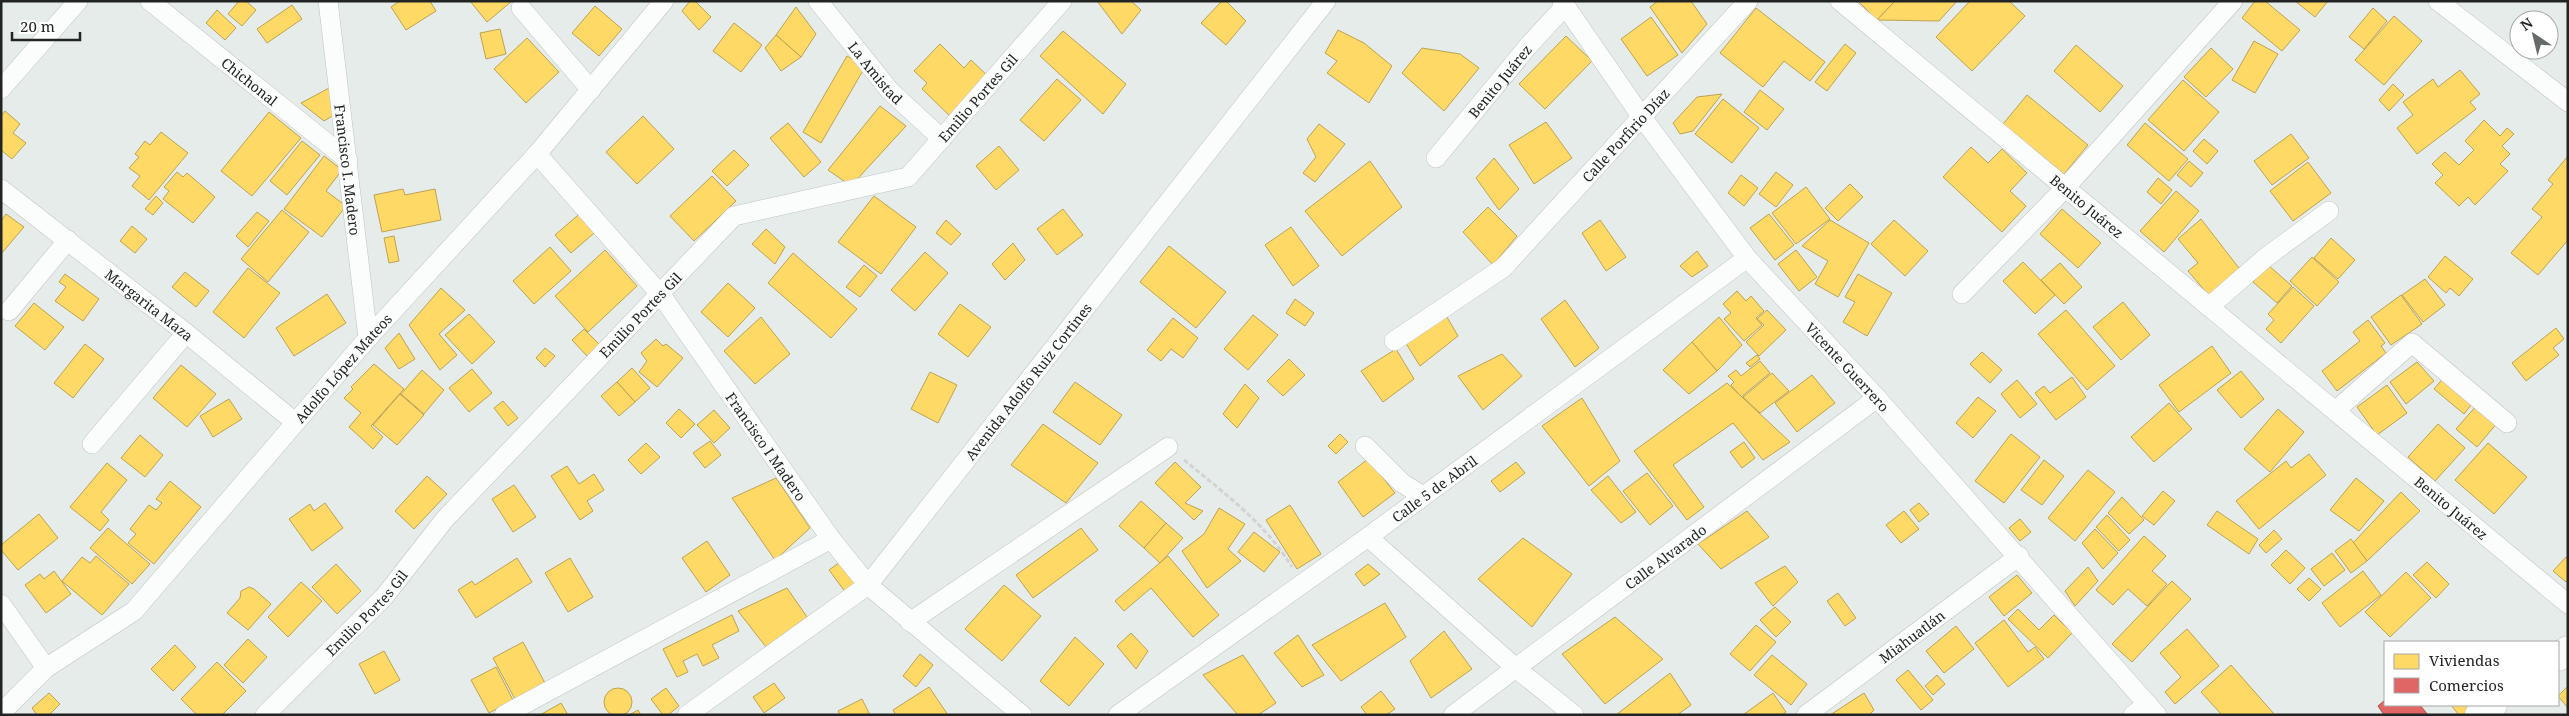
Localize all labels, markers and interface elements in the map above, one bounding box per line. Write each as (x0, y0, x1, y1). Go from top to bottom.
scale bar (12, 10, 80, 42)
north arrow (2509, 10, 2559, 60)
text: N (2516, 13, 2536, 35)
text: 20 m (20, 16, 55, 36)
street label: La Amistad (844, 37, 907, 108)
street label: Benito Juárez (1464, 40, 1535, 122)
street label: Emilio Portes Gil (934, 49, 1022, 146)
street label: Chichonal (218, 53, 282, 110)
street label: Calle Porfirio Díaz (1577, 84, 1673, 186)
street label: Francisco I. Madero (331, 103, 365, 236)
street label: Benito Juárez (2047, 170, 2128, 242)
street label: Margarita Maza (101, 264, 197, 345)
street label: Emilio Portes Gil (595, 267, 686, 362)
street label: Avenida Adolfo Ruiz Cortines (960, 299, 1095, 464)
street label: Adolfo López Mateos (290, 309, 396, 427)
street label: Vicente Guerrero (1802, 318, 1894, 415)
street label: Francisco I Madero (722, 388, 811, 504)
street label: Calle 5 de Abril (1388, 450, 1481, 526)
street label: Benito Juárez (2411, 472, 2492, 543)
street label: Calle Alvarado (1621, 520, 1710, 593)
street label: Emilio Portes Gil (321, 565, 412, 660)
street label: Miahuatlán (1875, 605, 1948, 667)
legend (2384, 641, 2559, 706)
text: Viviendas (2429, 650, 2500, 670)
text: Comercios (2429, 675, 2504, 695)

